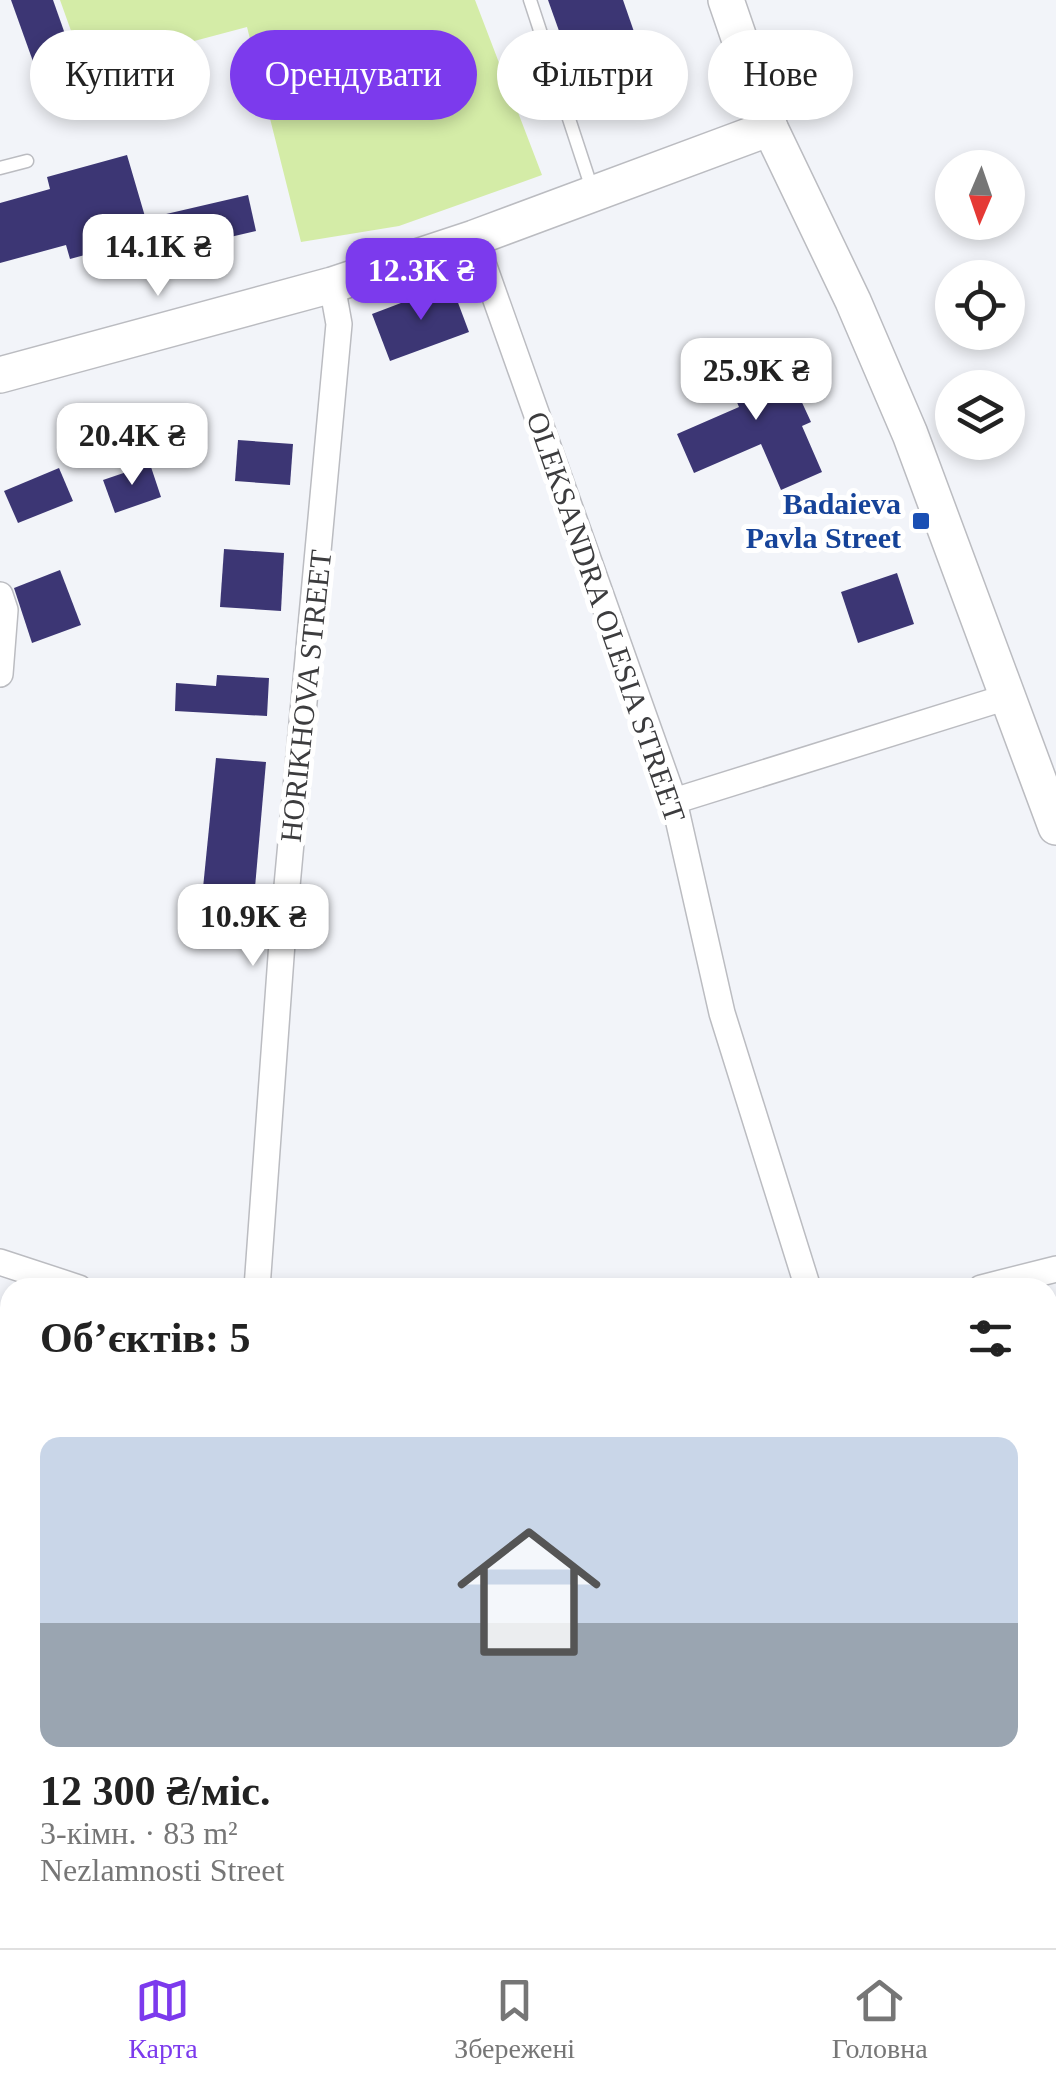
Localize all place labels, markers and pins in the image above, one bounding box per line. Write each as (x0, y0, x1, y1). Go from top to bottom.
pin: 14.1K ₴ (66, 214, 250, 299)
pin: 12.3K ₴ (329, 238, 513, 323)
pin: 25.9K ₴ (664, 338, 848, 423)
pin: 20.4K ₴ (40, 403, 224, 488)
place label: Badaieva Pavla Street (746, 487, 901, 554)
marker: Badaieva Pavla Street (910, 510, 932, 532)
pin: 10.9K ₴ (161, 884, 345, 969)

